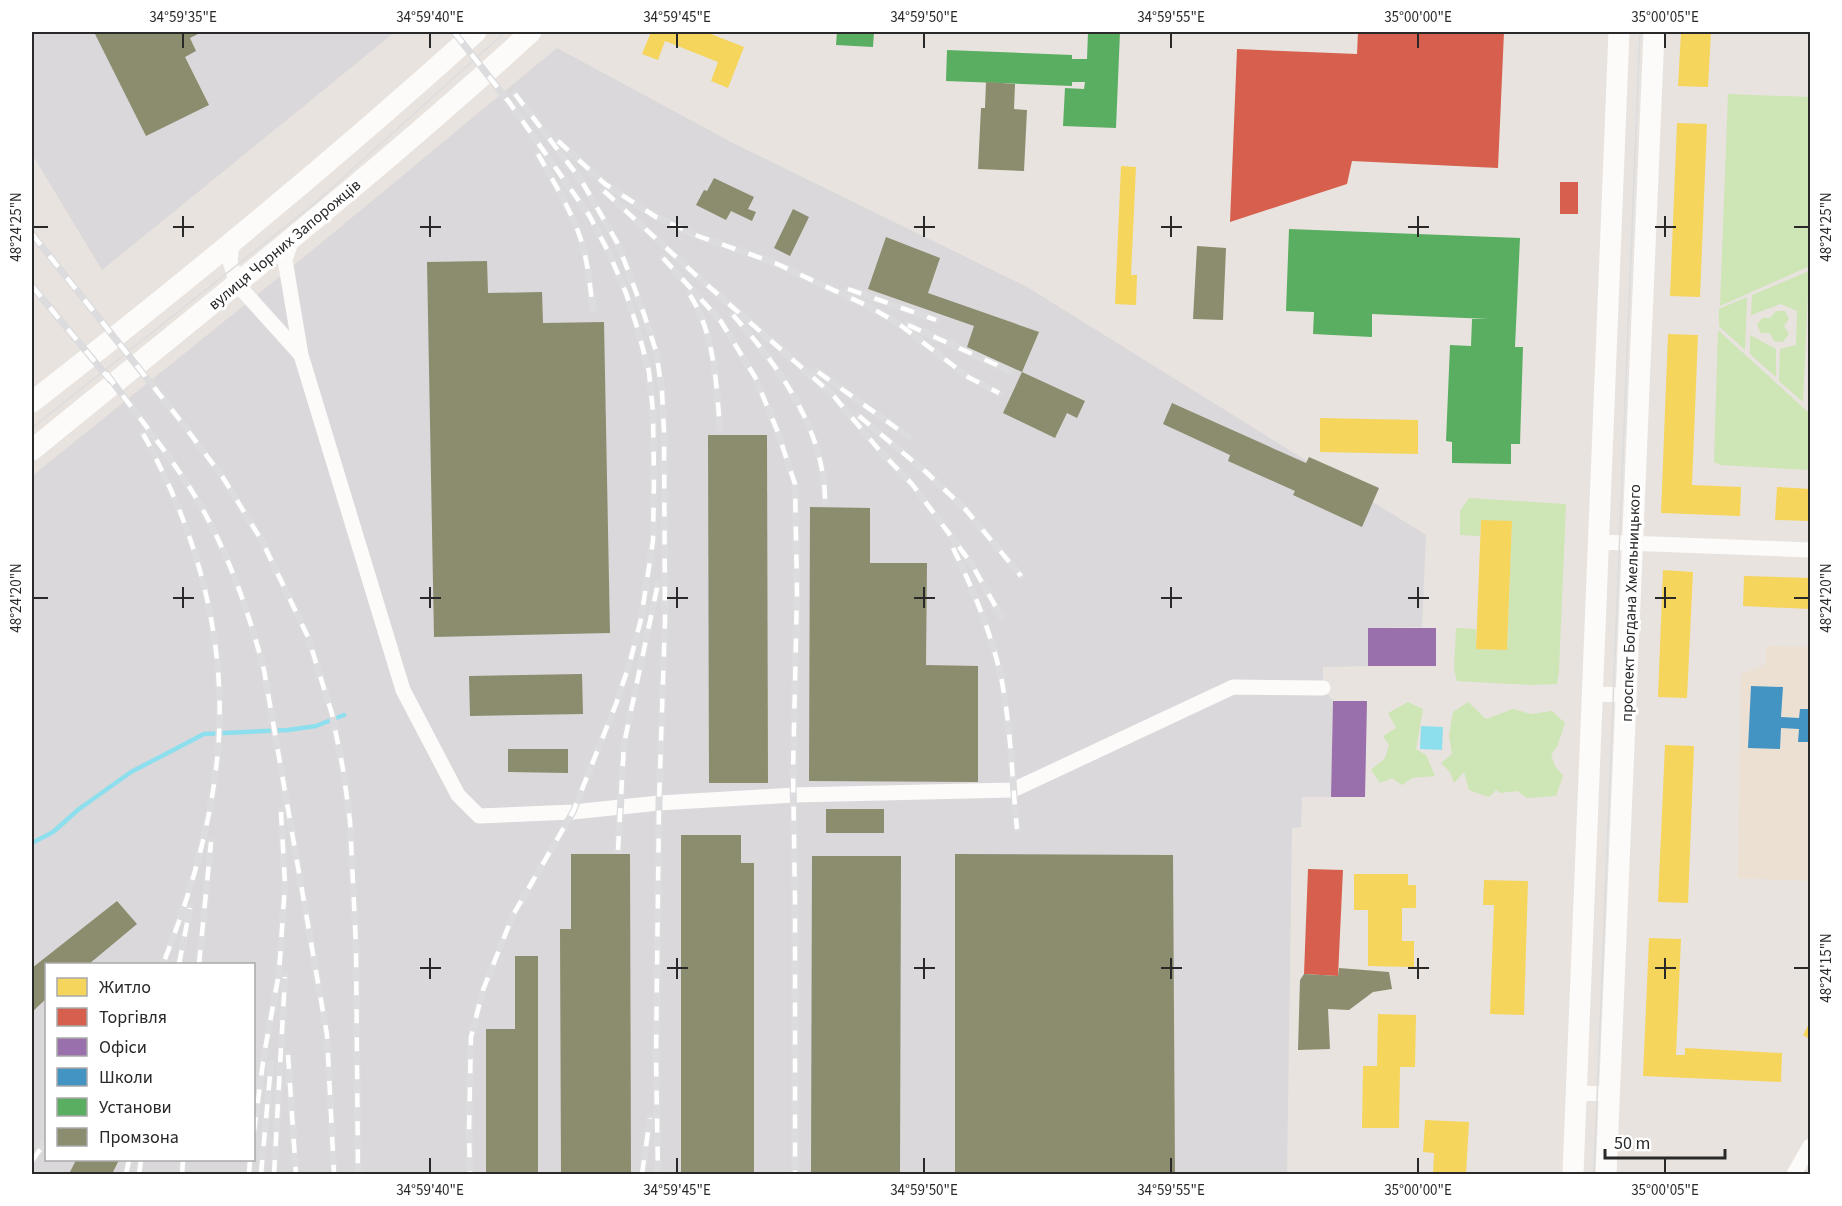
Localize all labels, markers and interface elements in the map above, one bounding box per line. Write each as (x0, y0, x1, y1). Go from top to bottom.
text: 34°59'35"E (149, 7, 217, 28)
text: 34°59'40"E (396, 7, 464, 28)
text: 34°59'45"E (643, 7, 711, 28)
text: 34°59'50"E (890, 7, 958, 28)
text: 34°59'55"E (1137, 7, 1205, 28)
text: 35°00'00"E (1384, 7, 1452, 28)
text: 35°00'05"E (1631, 7, 1699, 28)
street label: вулиця Чорних Запорожців (204, 174, 366, 315)
text: 48°24'25"N (6, 192, 27, 262)
text: 48°24'25"N (1816, 192, 1837, 262)
street label: проспект Богдана Хмельницького (1616, 484, 1646, 722)
text: 48°24'20"N (6, 563, 27, 633)
text: 48°24'20"N (1816, 563, 1837, 633)
text: 48°24'15"N (1816, 933, 1837, 1003)
legend (45, 963, 255, 1161)
text: Житло (99, 975, 151, 1000)
text: Торгівля (99, 1005, 167, 1030)
text: Офіси (99, 1035, 147, 1060)
text: Школи (99, 1065, 153, 1090)
text: Установи (99, 1095, 172, 1120)
scale bar (1605, 1122, 1725, 1160)
text: Промзона (99, 1125, 179, 1150)
text: 50 m (1614, 1131, 1650, 1156)
text: 34°59'40"E (396, 1180, 464, 1201)
text: 34°59'45"E (643, 1180, 711, 1201)
text: 34°59'50"E (890, 1180, 958, 1201)
text: 34°59'55"E (1137, 1180, 1205, 1201)
text: 35°00'00"E (1384, 1180, 1452, 1201)
text: 35°00'05"E (1631, 1180, 1699, 1201)

